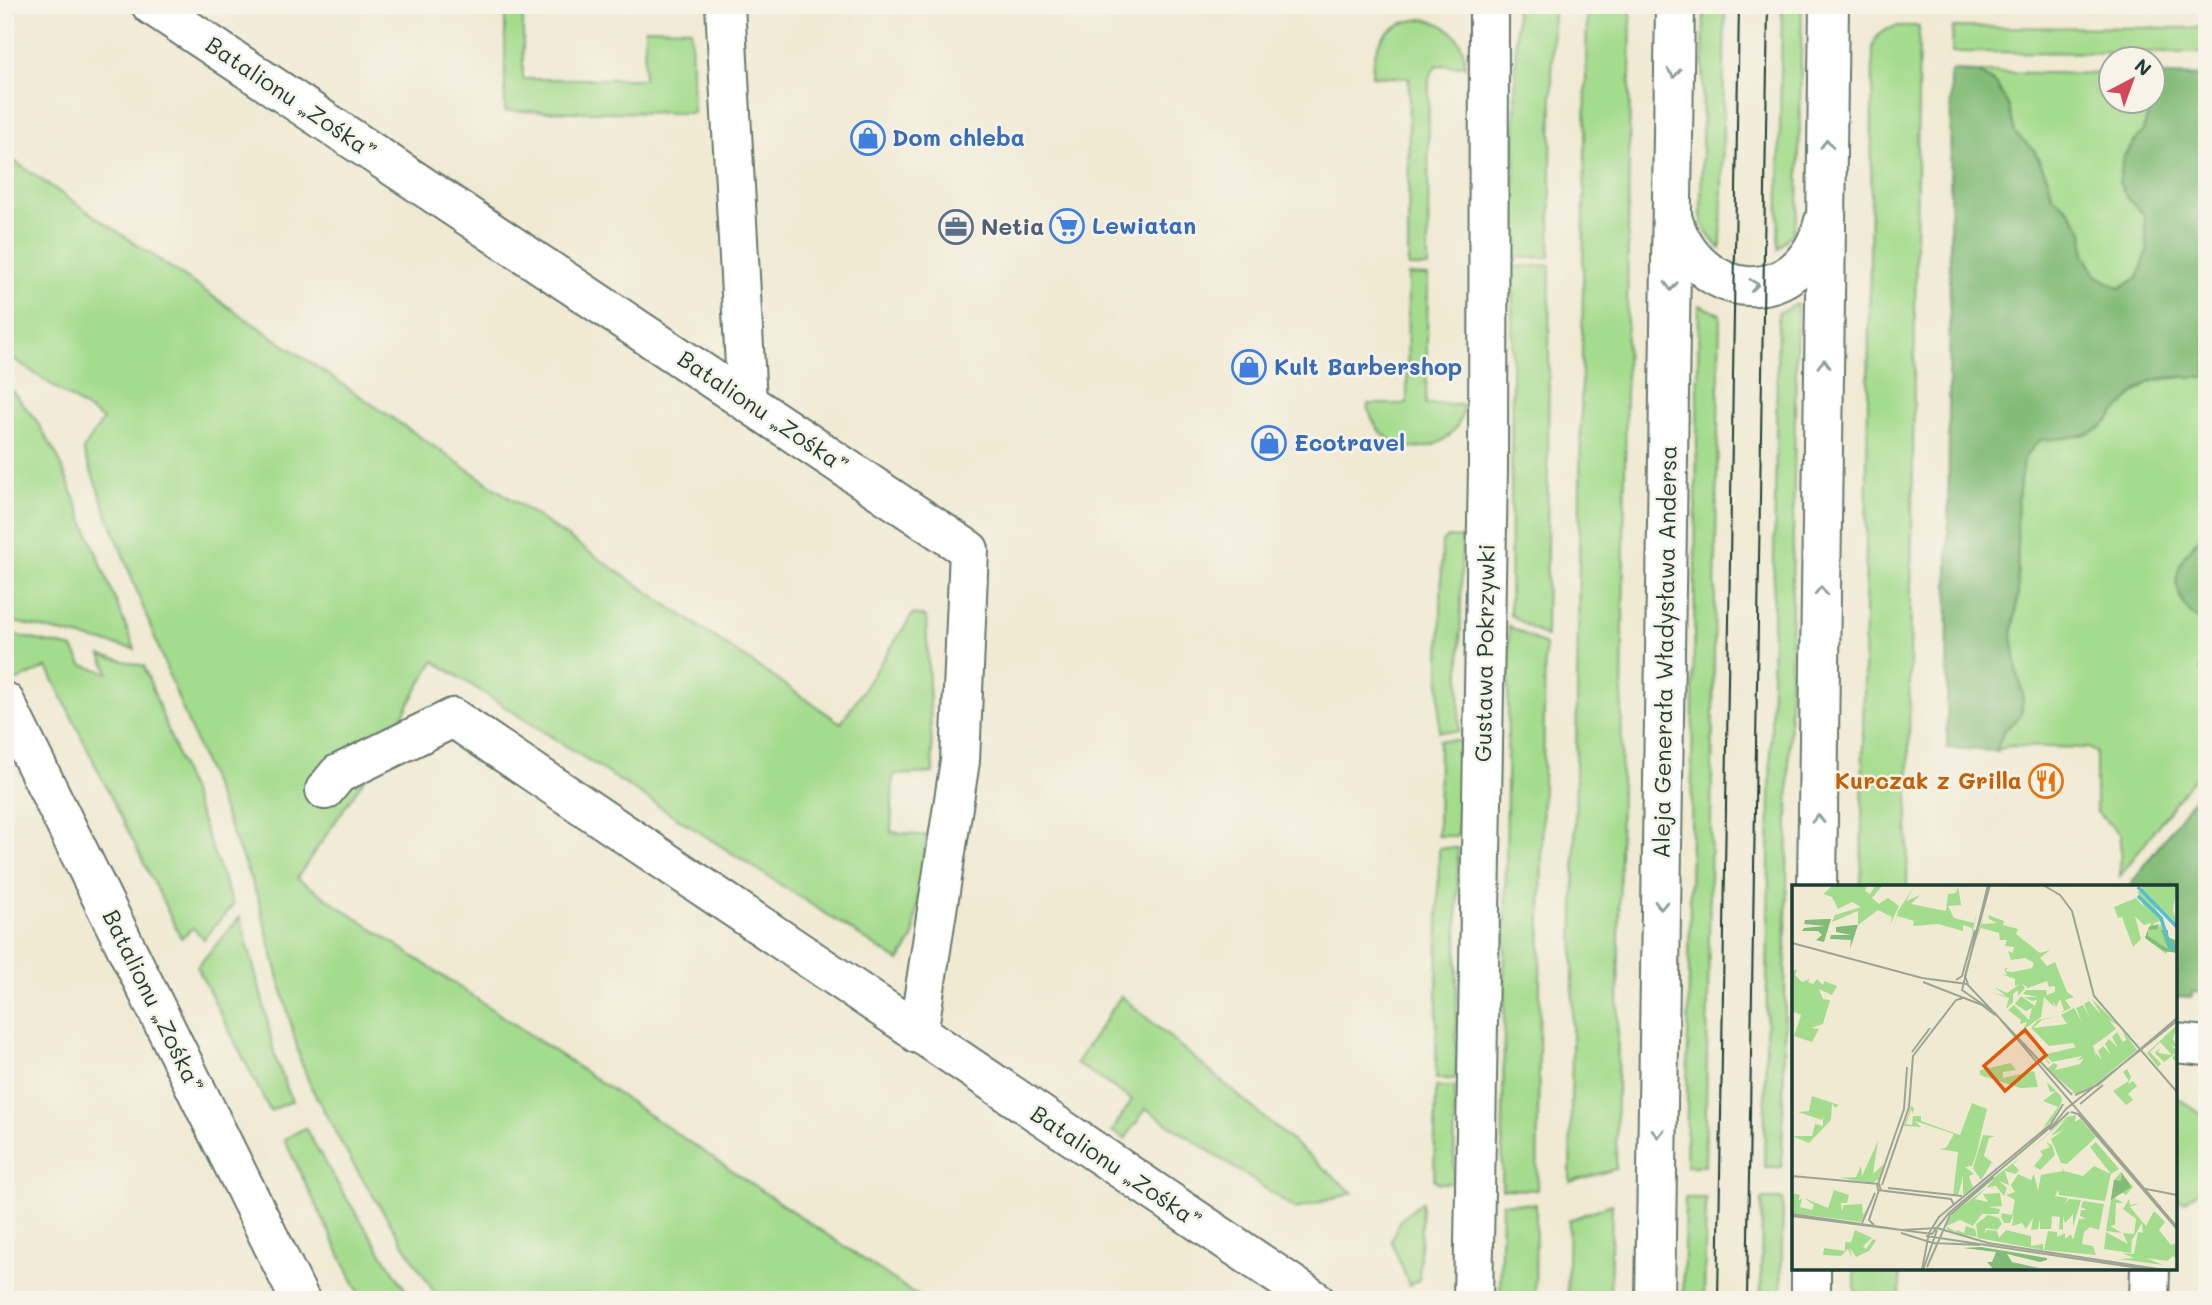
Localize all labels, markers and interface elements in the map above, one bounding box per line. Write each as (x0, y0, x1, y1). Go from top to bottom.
street label: Batalionu „Zośka” (200, 29, 383, 166)
north arrow (2096, 46, 2166, 116)
text: N (2130, 53, 2157, 81)
one-way arrow (1666, 69, 1682, 79)
shop icon: Dom chleba (849, 119, 887, 157)
place label: Dom chleba (892, 122, 1025, 152)
one-way arrow (1820, 138, 1835, 149)
supermarket icon: Lewiatan (1048, 207, 1086, 245)
office icon: Netia (937, 208, 975, 246)
place label: Lewiatan (1092, 210, 1196, 240)
place label: Netia (981, 211, 1044, 241)
one-way arrow (1748, 278, 1760, 293)
one-way arrow (1663, 281, 1679, 291)
street label: Batalionu „Zośka” (672, 343, 855, 480)
shop icon: Kult Barbershop (1230, 348, 1268, 386)
place label: Kult Barbershop (1274, 351, 1462, 381)
one-way arrow (1816, 358, 1832, 368)
shop icon: Ecotravel (1250, 424, 1288, 462)
place label: Ecotravel (1294, 427, 1405, 457)
street label: Aleja Generała Władysława Andersa (1645, 445, 1683, 859)
street label: Gustawa Pokrzywki (1467, 544, 1501, 762)
one-way arrow (1813, 585, 1829, 596)
restaurant icon: Kurczak z Grilla (2027, 762, 2065, 800)
place label: Kurczak z Grilla (1835, 765, 2022, 795)
one-way arrow (1810, 813, 1826, 823)
inset map (1792, 885, 2177, 1270)
one-way arrow (1653, 900, 1669, 911)
street label: Batalionu „Zośka” (97, 904, 211, 1097)
street label: Batalionu „Zośka” (1025, 1098, 1208, 1235)
one-way arrow (1650, 1128, 1666, 1138)

